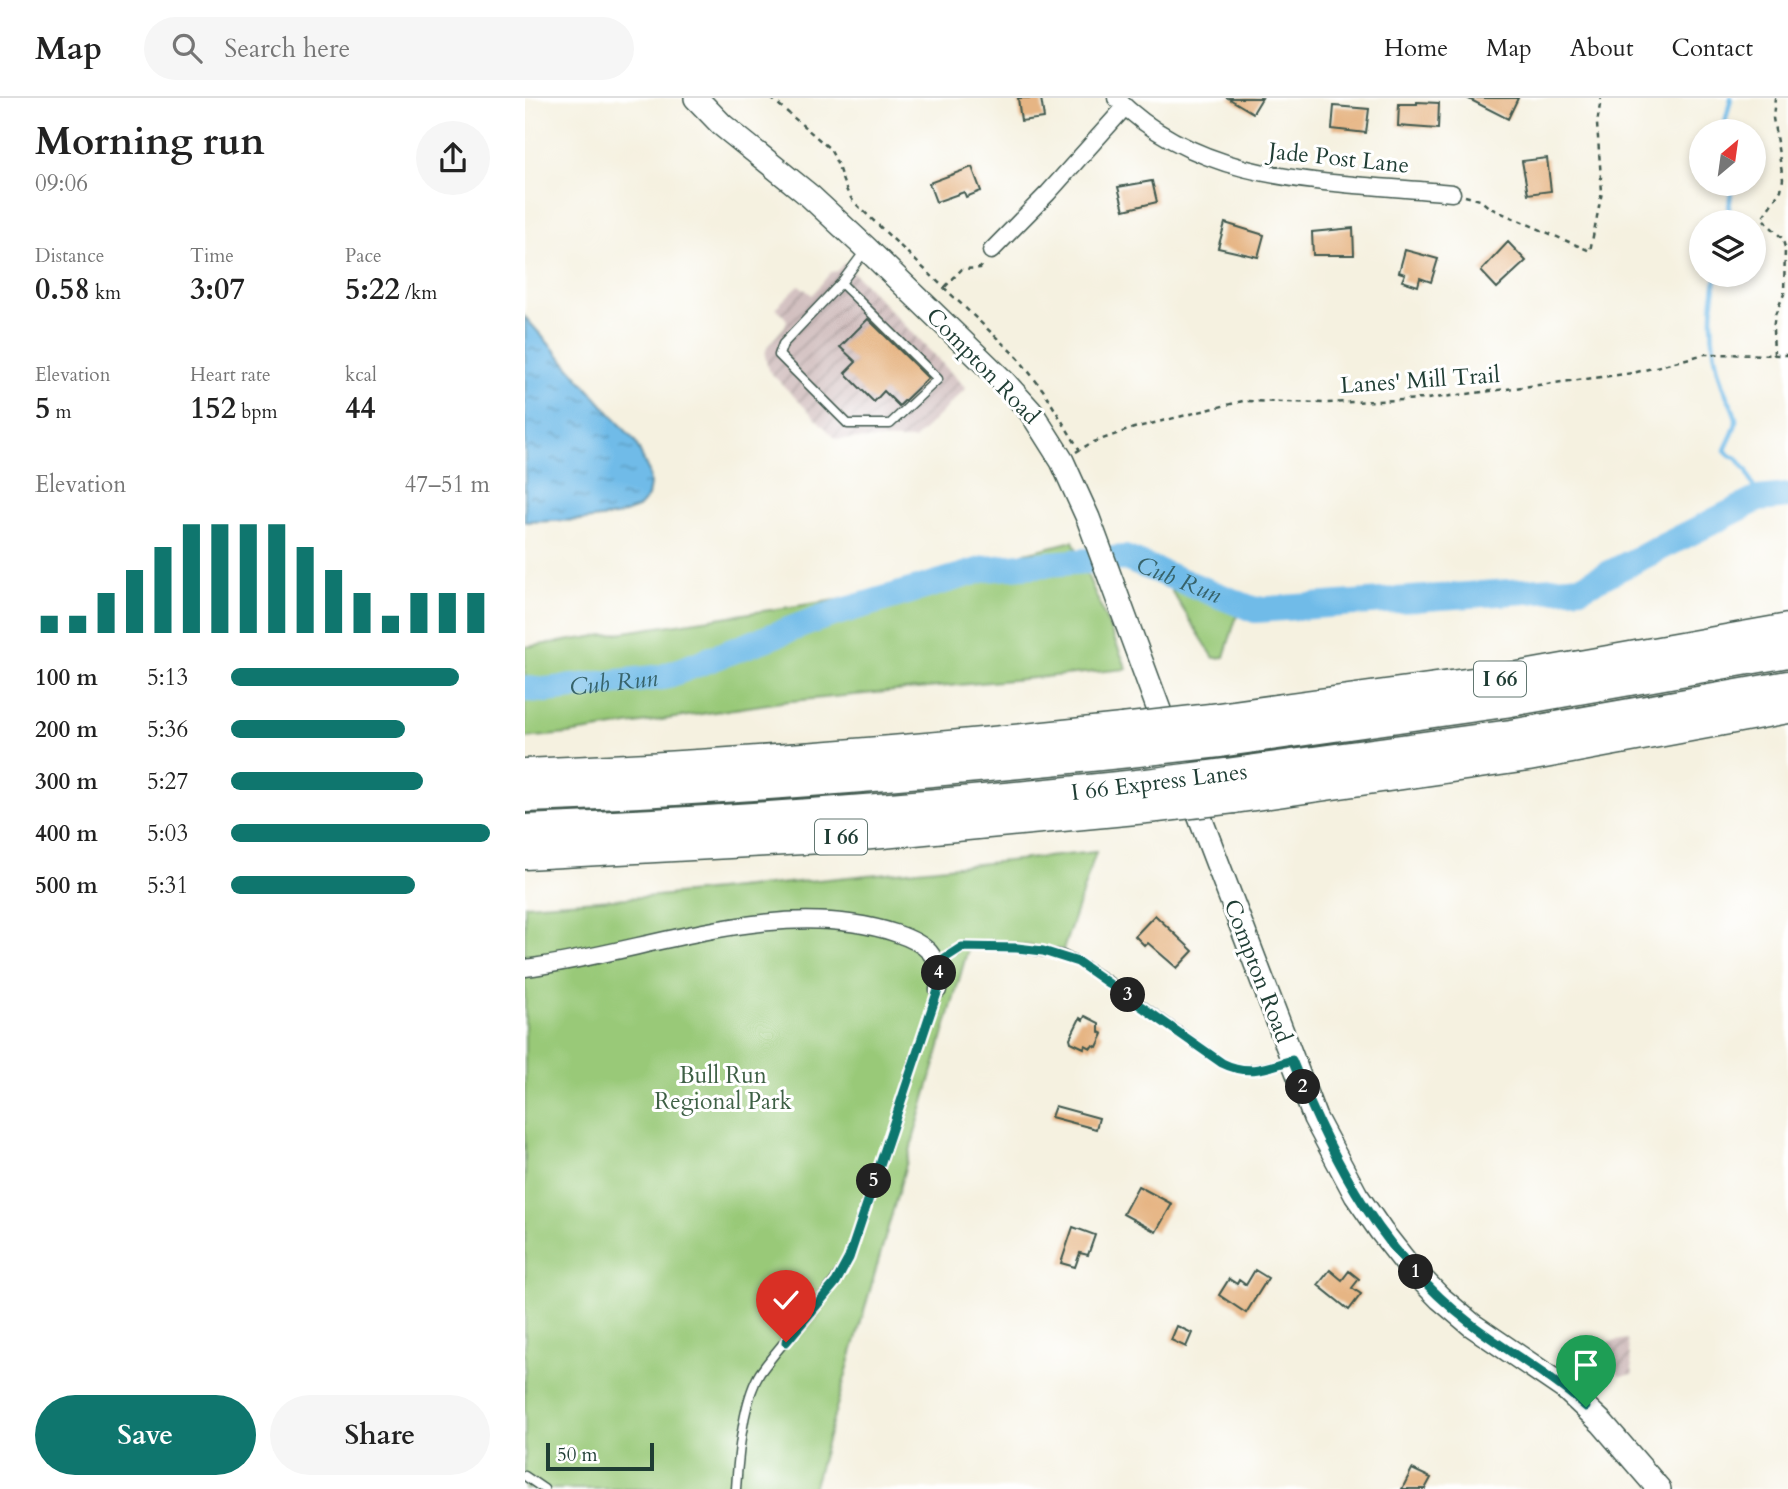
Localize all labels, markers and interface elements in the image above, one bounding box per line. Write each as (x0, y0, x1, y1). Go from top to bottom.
search box (144, 17, 634, 80)
text: Map (35, 26, 102, 71)
icon: search (168, 29, 206, 67)
text: Search here (224, 31, 350, 66)
text: Home (1384, 32, 1448, 65)
text: Map (1486, 32, 1532, 65)
text: About (1570, 32, 1634, 65)
text: Contact (1672, 32, 1753, 65)
text: Morning run (35, 116, 265, 168)
north arrow (1689, 119, 1766, 196)
map controls (1689, 119, 1766, 287)
button: share (416, 121, 490, 195)
street label: Jade Post Lane (1264, 135, 1411, 181)
text: 09:06 (35, 168, 88, 199)
button: layers (1689, 210, 1766, 287)
text: Distance (35, 243, 104, 269)
text: Time (190, 243, 234, 269)
text: Pace (345, 243, 382, 269)
text: 0.58 (35, 269, 90, 310)
text: 3:07 (190, 269, 245, 310)
text: 5:22 (345, 269, 400, 310)
text: km (90, 280, 121, 306)
text: /km (400, 280, 437, 306)
street label: Compton Road (919, 301, 1047, 432)
street label: Lanes' Mill Trail (1339, 359, 1501, 401)
text: Elevation (35, 362, 110, 388)
text: Heart rate (190, 362, 271, 388)
text: kcal (345, 362, 377, 388)
text: 5 (35, 388, 50, 429)
text: 152 (190, 388, 236, 429)
text: 44 (345, 388, 376, 429)
text: m (50, 399, 72, 425)
text: bpm (236, 399, 278, 425)
text: Elevation (35, 469, 126, 500)
text: 47–51 m (405, 469, 490, 500)
water label: Cub Run (1132, 548, 1226, 611)
water label: Cub Run (568, 661, 660, 704)
text: 100 m (35, 662, 98, 693)
text: 5:13 (147, 662, 188, 693)
road number: I 66 (1474, 662, 1526, 696)
text: 200 m (35, 714, 98, 745)
text: 5:36 (147, 714, 188, 745)
street label: I 66 Express Lanes (1069, 756, 1249, 808)
text: 300 m (35, 766, 98, 797)
text: 5:27 (147, 766, 188, 797)
text: 400 m (35, 818, 98, 849)
text: 5:03 (147, 818, 188, 849)
road number: I 66 (815, 820, 867, 854)
text: 500 m (35, 870, 98, 901)
text: 5:31 (147, 870, 188, 901)
street label: Compton Road (1216, 895, 1300, 1048)
pin: 4 (921, 956, 957, 990)
text: 4 (934, 959, 943, 985)
pin: 3 (1111, 978, 1145, 1012)
text: 3 (1123, 981, 1132, 1007)
park label: Bull Run Regional Park (654, 1060, 792, 1117)
pin: 2 (1285, 1070, 1321, 1104)
text: 2 (1298, 1073, 1307, 1099)
pin: 5 (857, 1164, 891, 1198)
text: 5 (869, 1167, 878, 1193)
pin: 1 (1399, 1254, 1433, 1290)
text: 1 (1411, 1258, 1420, 1284)
pin (756, 1270, 816, 1342)
icon: check (767, 1281, 805, 1319)
pin (1556, 1335, 1616, 1407)
icon: arrive (1567, 1346, 1605, 1384)
button: Save (35, 1395, 256, 1475)
button: Share (270, 1395, 490, 1475)
scale bar (546, 1440, 655, 1472)
text: 50 m (557, 1442, 598, 1468)

